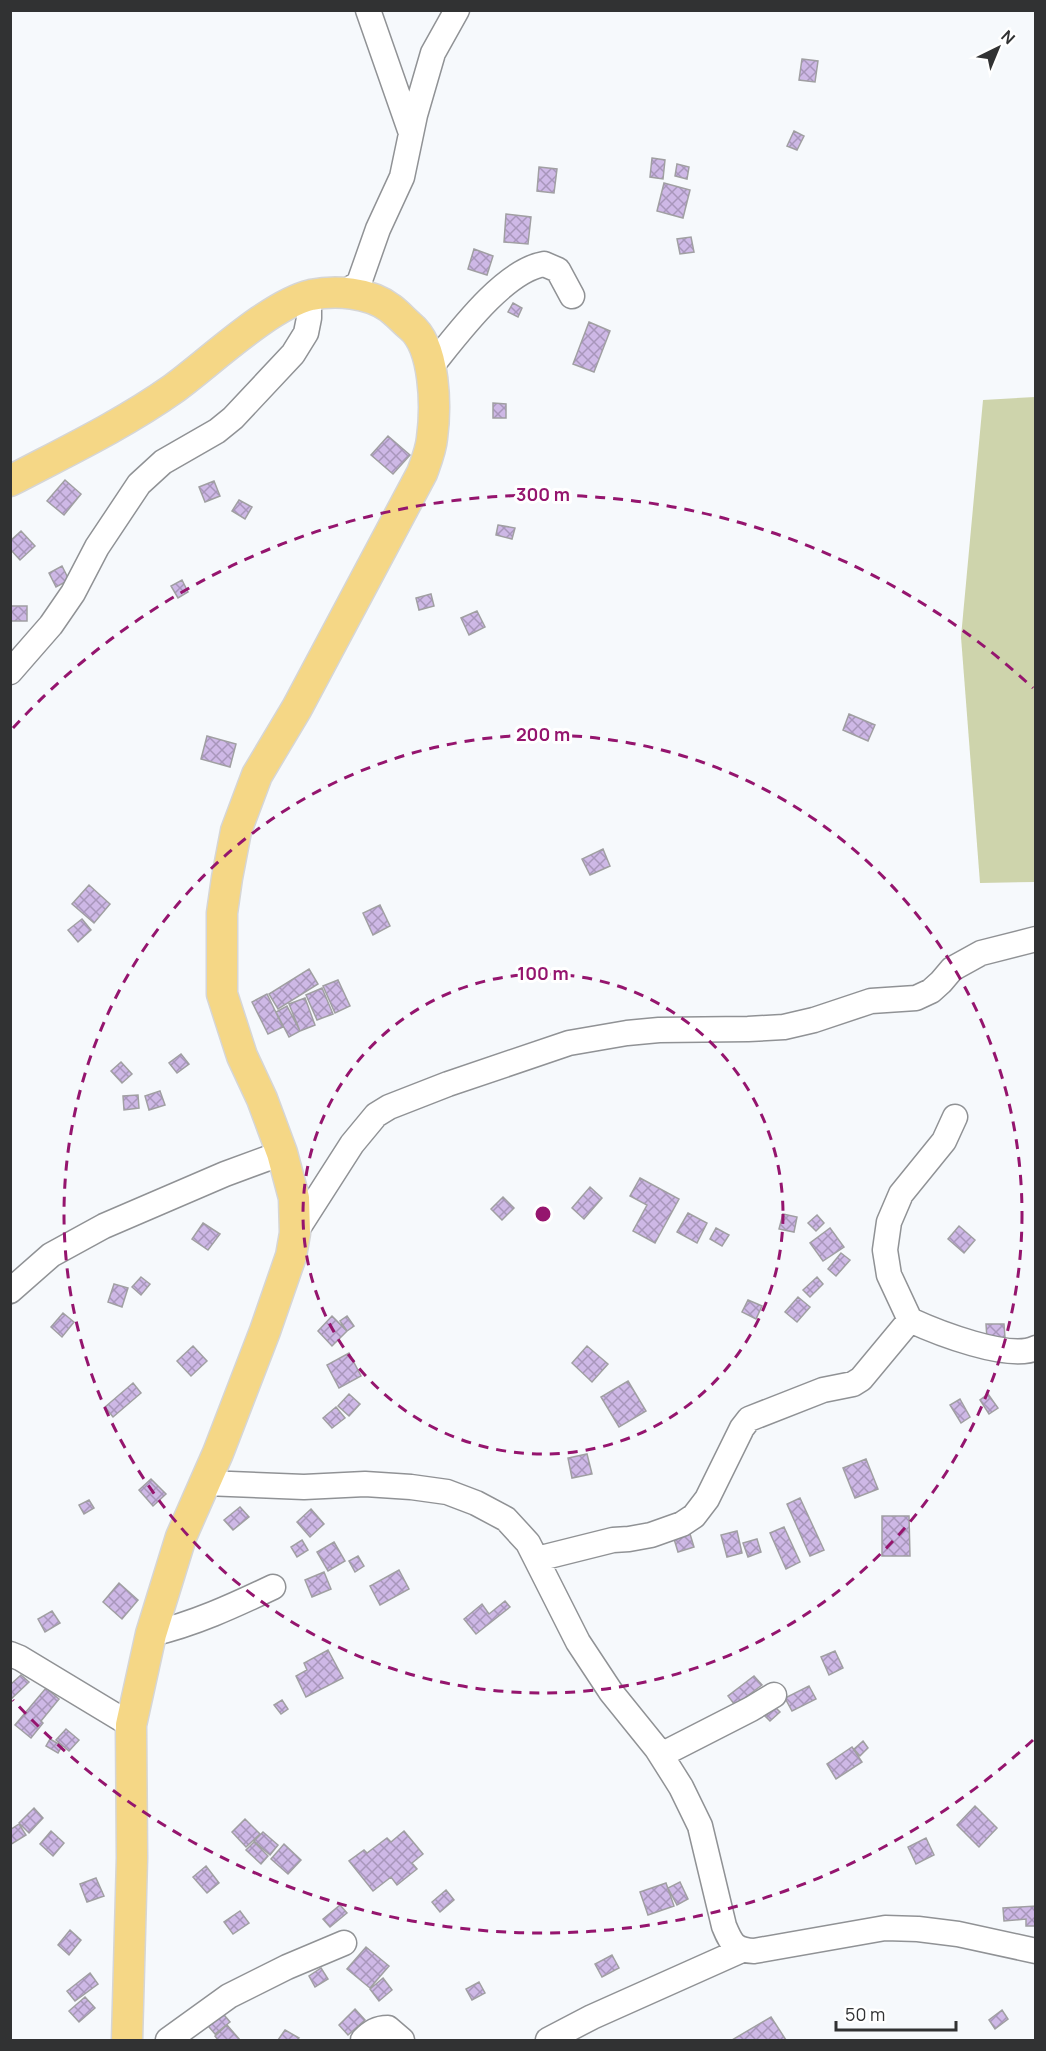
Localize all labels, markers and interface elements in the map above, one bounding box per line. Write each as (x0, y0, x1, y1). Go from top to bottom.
north arrow (968, 18, 1028, 78)
text: N (997, 25, 1020, 49)
text: 300 m (516, 482, 570, 506)
text: 200 m (516, 722, 570, 746)
text: 100 m (517, 961, 569, 985)
centre of rings (533, 1204, 553, 1224)
scale bar (836, 1994, 956, 2032)
text: 50 m (845, 2002, 885, 2026)

